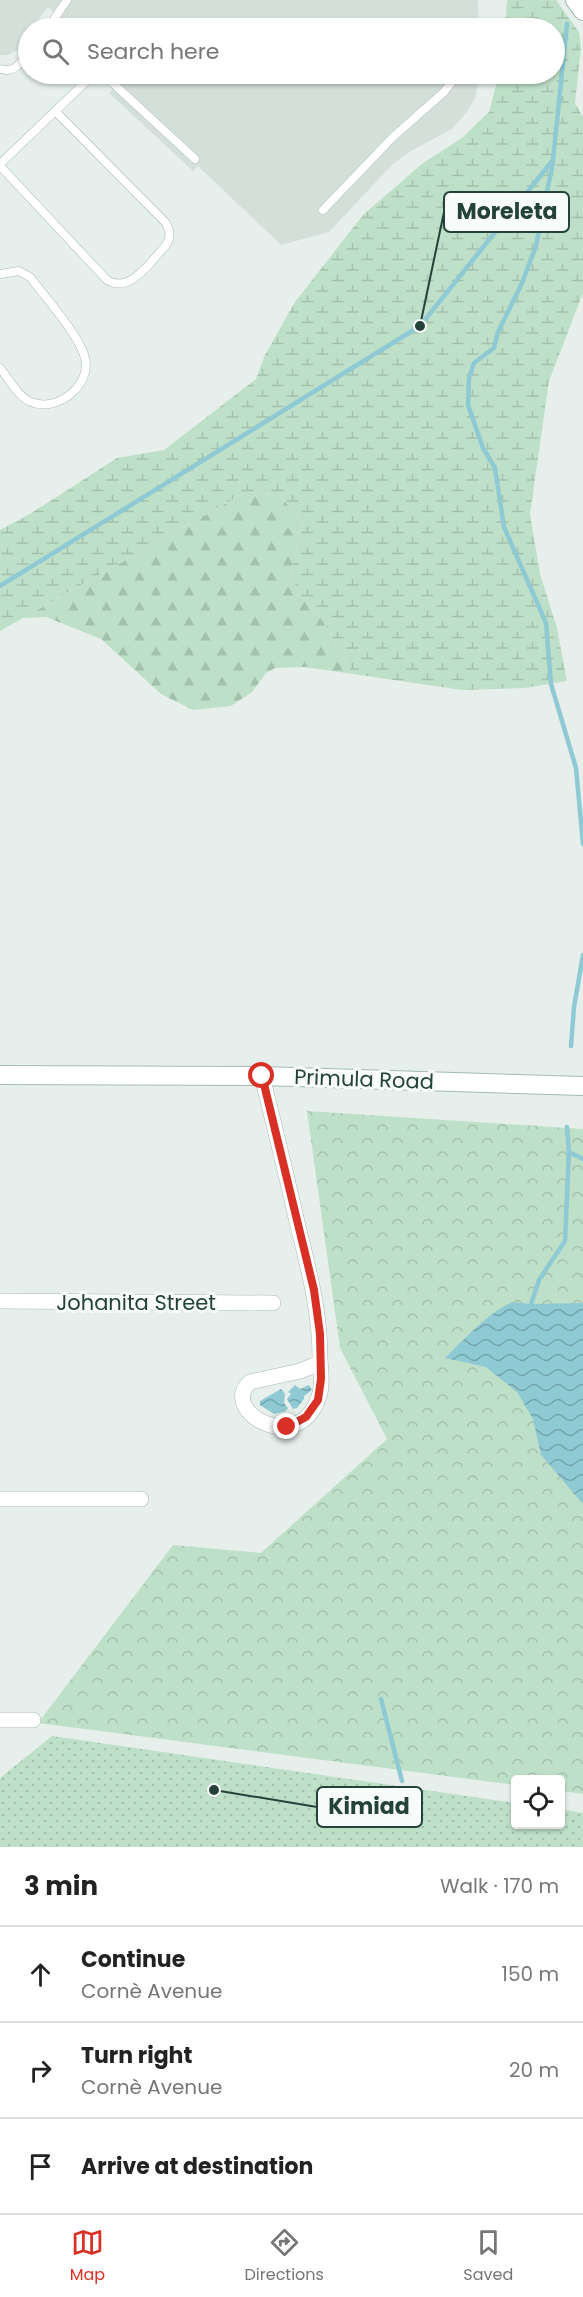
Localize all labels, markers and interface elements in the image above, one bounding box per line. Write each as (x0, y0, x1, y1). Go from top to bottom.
search box (18, 18, 565, 84)
icon: search (39, 35, 72, 68)
text: Search here (87, 36, 220, 67)
callout: Moreleta (444, 192, 569, 232)
text: Moreleta (456, 196, 558, 227)
route start (248, 1062, 274, 1088)
street label: Primula Road (294, 1062, 434, 1096)
street label: Johanita Street (56, 1288, 216, 1317)
route end (273, 1413, 299, 1439)
map controls (511, 1775, 565, 1829)
button: locate (511, 1775, 565, 1829)
callout: Kimiad (317, 1787, 422, 1827)
text: Kimiad (328, 1791, 410, 1822)
text: 3 min (24, 1868, 98, 1904)
text: Walk · 170 m (440, 1872, 559, 1900)
text: Continue (81, 1944, 185, 1975)
icon: ahead (24, 1958, 57, 1991)
text: 150 m (502, 1960, 559, 1988)
text: Cornè Avenue (81, 1977, 222, 2005)
text: Turn right (81, 2040, 192, 2071)
icon: right (24, 2054, 57, 2087)
text: 20 m (509, 2056, 559, 2084)
text: Cornè Avenue (81, 2073, 222, 2101)
icon: arrive (24, 2150, 57, 2183)
text: Arrive at destination (81, 2151, 313, 2182)
tab: Map (70, 2226, 105, 2287)
tab: Directions (245, 2226, 324, 2287)
tab: Saved (463, 2226, 513, 2287)

